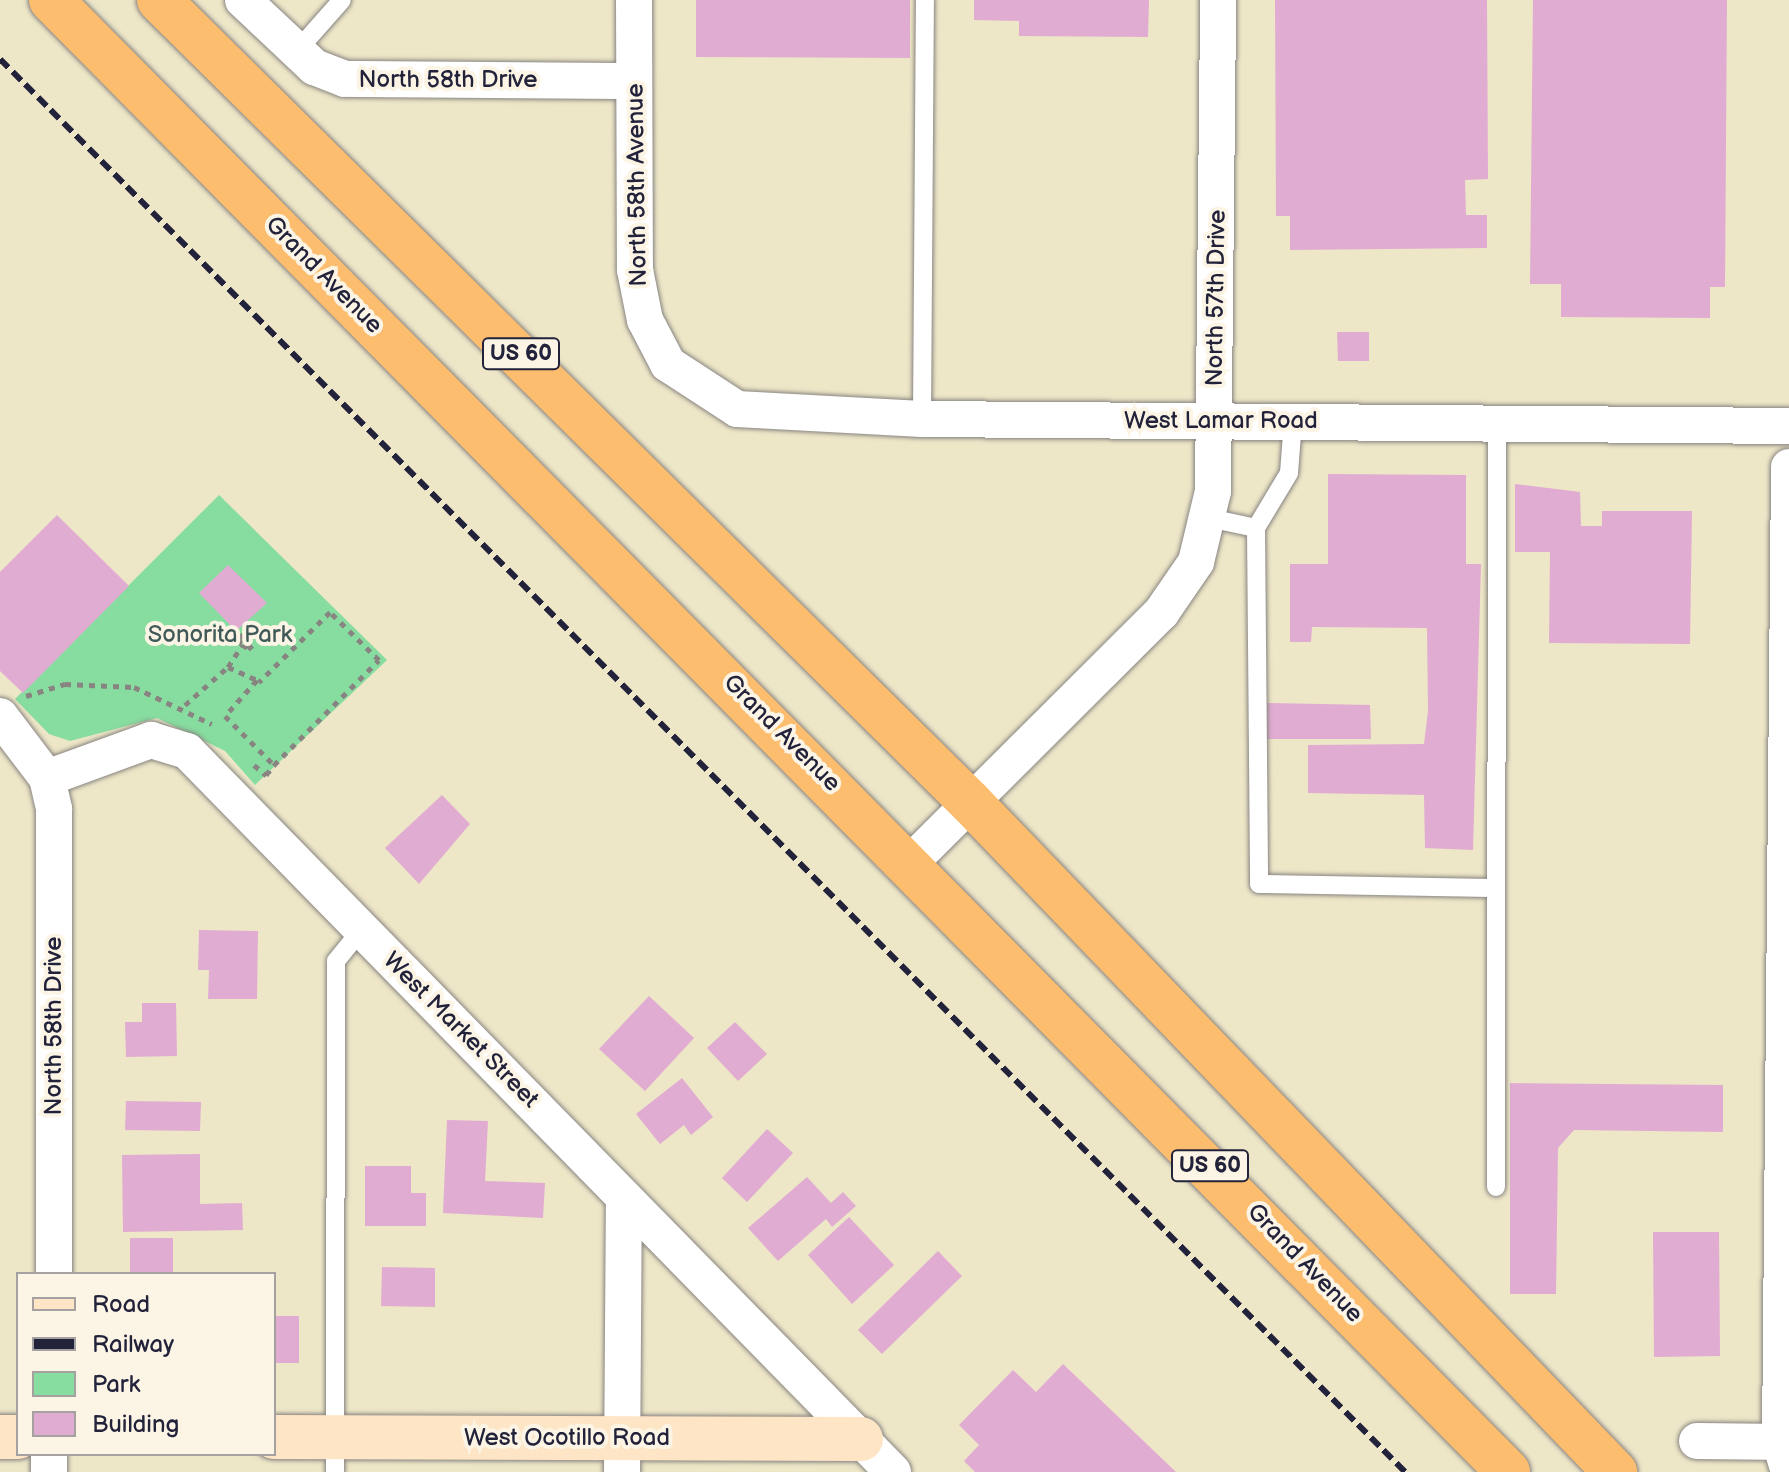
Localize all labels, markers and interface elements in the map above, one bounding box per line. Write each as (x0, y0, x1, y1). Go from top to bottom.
street label: North 58th Drive (358, 66, 538, 94)
street label: North 58th Avenue (621, 83, 653, 287)
street label: North 57th Drive (1200, 209, 1232, 387)
street label: Grand Avenue (259, 210, 389, 340)
road number: US 60 (481, 336, 561, 372)
street label: West Lamar Road (1124, 407, 1318, 435)
park label: Sonorita Park (148, 621, 292, 649)
street label: Grand Avenue (717, 668, 847, 798)
street label: North 58th Drive (40, 936, 68, 1116)
street label: West Market Street (377, 946, 545, 1114)
road number: US 60 (1170, 1148, 1250, 1184)
street label: Grand Avenue (1241, 1198, 1369, 1328)
legend (16, 1272, 276, 1456)
text: Road (92, 1290, 150, 1319)
text: Railway (92, 1330, 174, 1359)
text: Park (92, 1370, 140, 1399)
text: Building (92, 1410, 179, 1439)
street label: West Ocotillo Road (464, 1424, 670, 1452)

